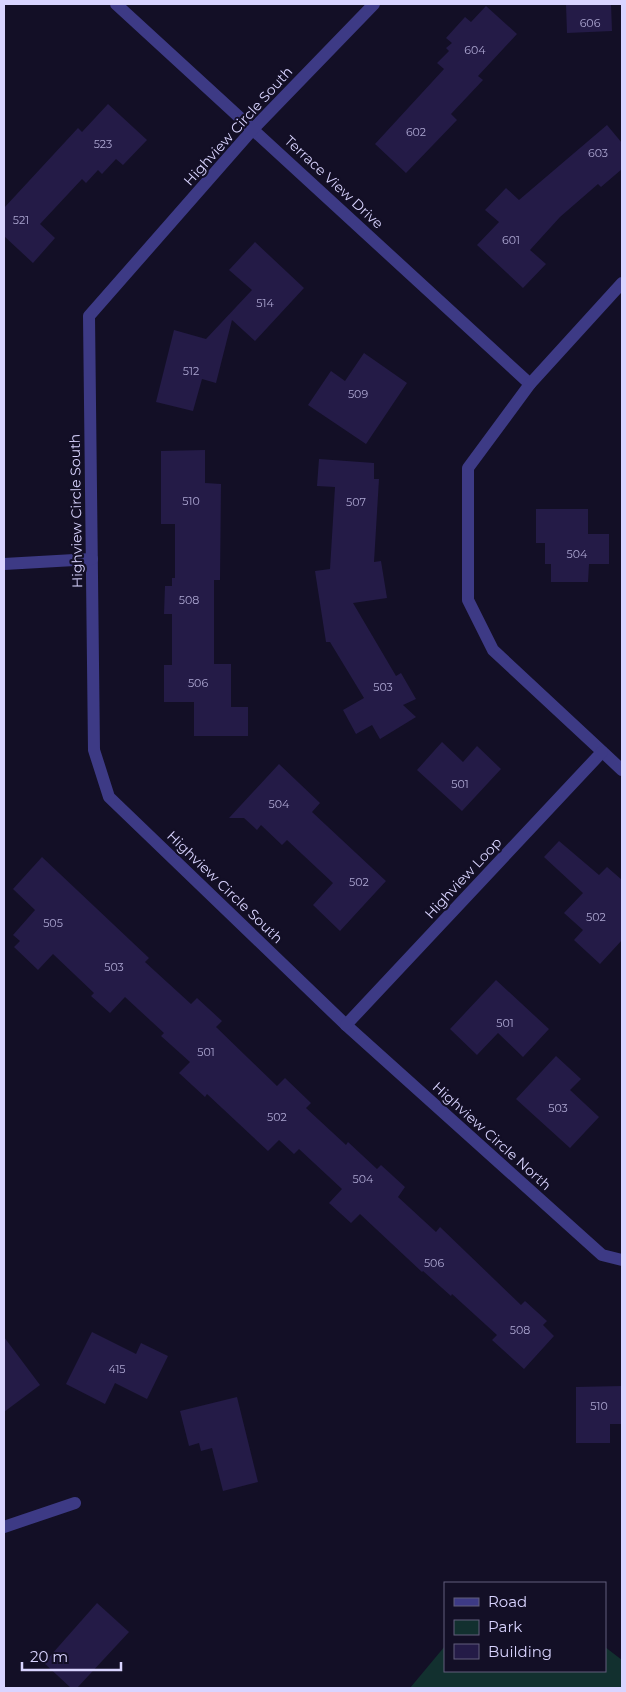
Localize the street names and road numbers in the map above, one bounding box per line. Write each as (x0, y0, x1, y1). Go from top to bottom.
street label: Highview Circle South (180, 63, 296, 189)
street label: Terrace View Drive (281, 132, 387, 232)
street label: Highview Circle South (66, 434, 86, 588)
street label: Highview Circle South (163, 827, 287, 947)
street label: Highview Loop (421, 834, 505, 922)
street label: Highview Circle North (429, 1078, 555, 1194)

